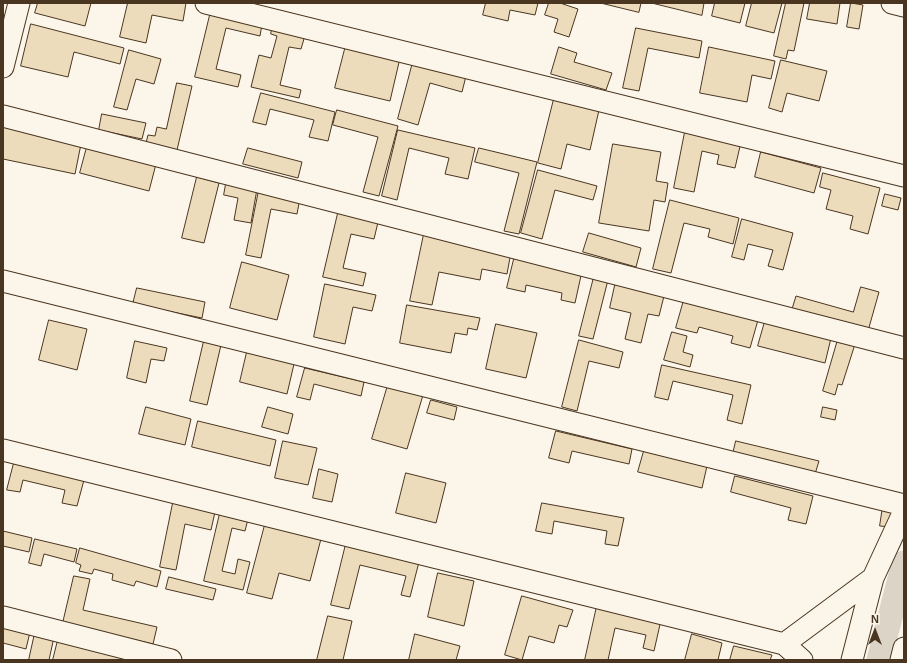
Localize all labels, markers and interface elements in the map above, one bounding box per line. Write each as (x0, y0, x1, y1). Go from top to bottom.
north arrow (855, 611, 895, 651)
text: N (871, 613, 879, 625)

